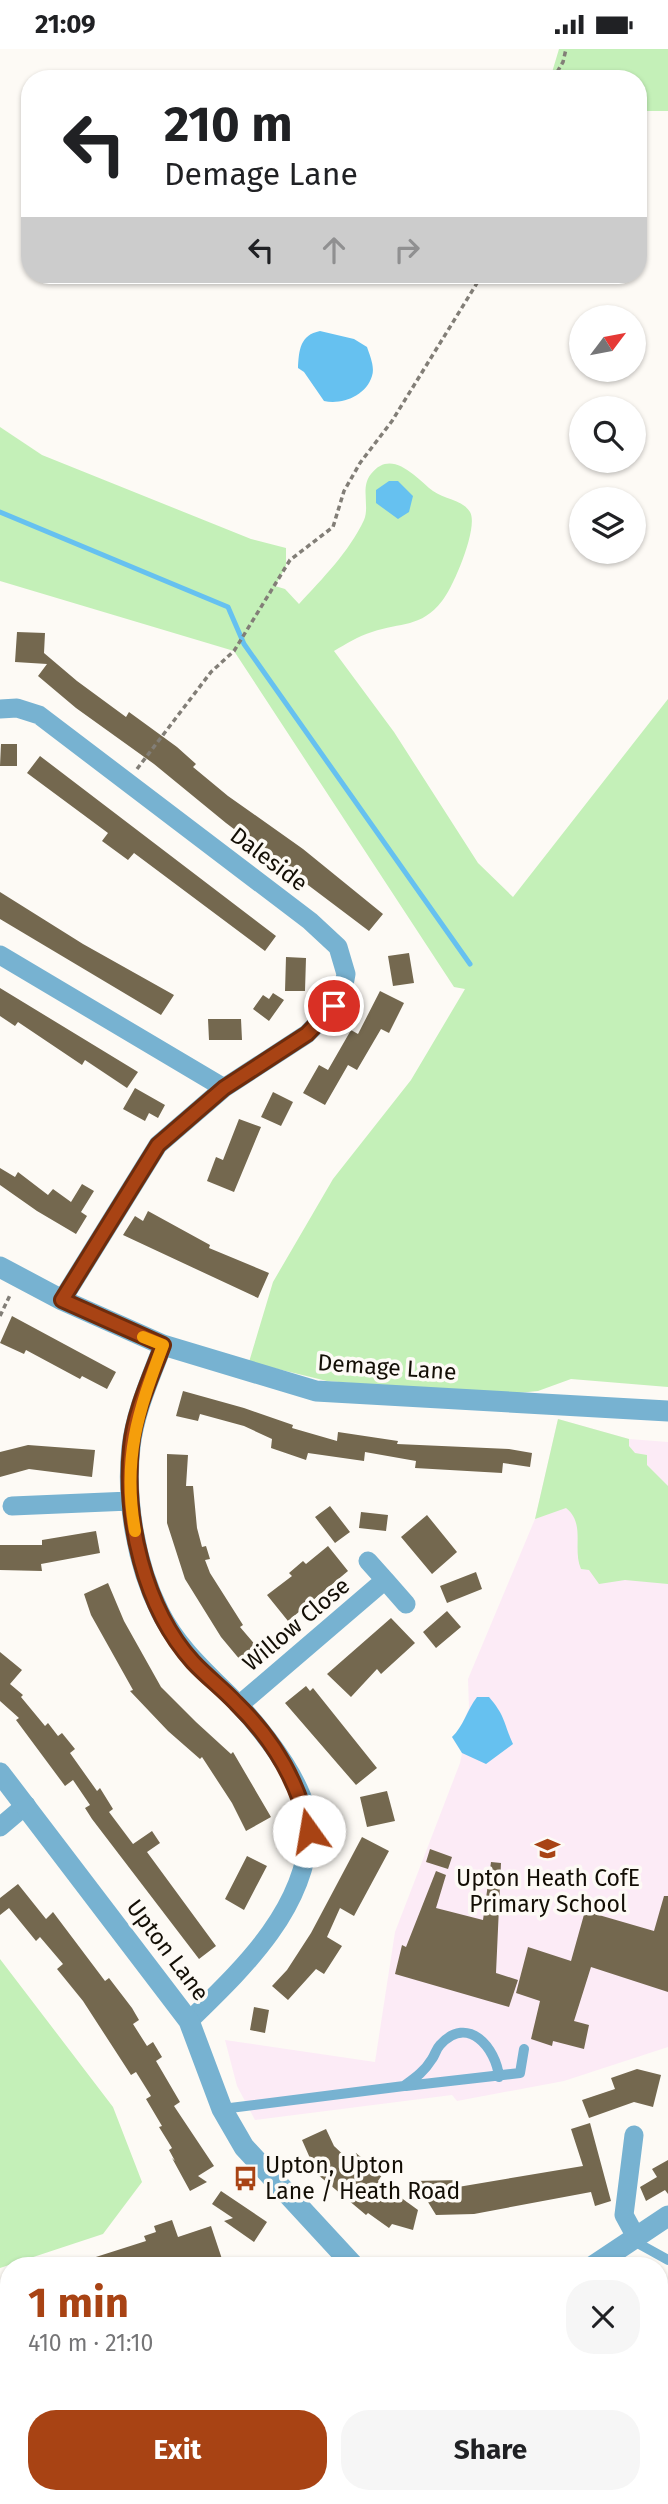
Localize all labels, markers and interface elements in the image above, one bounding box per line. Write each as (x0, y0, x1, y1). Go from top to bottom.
text: 21:09 (35, 9, 96, 40)
text: 210 m (164, 95, 293, 154)
icon: left (49, 98, 140, 189)
text: Demage Lane (164, 155, 358, 193)
icon: left (242, 231, 280, 269)
icon: ahead (315, 231, 353, 269)
icon: right (388, 231, 426, 269)
north arrow (569, 305, 646, 381)
map controls (569, 305, 646, 564)
button: search (569, 396, 646, 473)
button: layers (569, 487, 646, 564)
street label: Daleside (225, 821, 313, 897)
pin (304, 976, 364, 1036)
icon: arrive (315, 987, 353, 1025)
street label: Demage Lane (317, 1348, 457, 1386)
street label: Willow Close (237, 1571, 355, 1677)
position arrow (272, 1794, 346, 1868)
school or university icon: Upton Heath CofE Primary School (534, 1834, 562, 1862)
place label: Upton Heath CofE Primary School (456, 1864, 640, 1918)
street label: Upton Lane (121, 1894, 215, 2006)
place label: Upton, Upton Lane / Heath Road (265, 2151, 460, 2205)
bus stop icon: Upton, Upton Lane / Heath Road (231, 2164, 259, 2192)
text: 1 min (28, 2278, 129, 2328)
button: close (566, 2280, 640, 2354)
text: 410 m · 21:10 (28, 2329, 153, 2357)
button: Exit (28, 2410, 327, 2490)
button: Share (341, 2410, 640, 2490)

